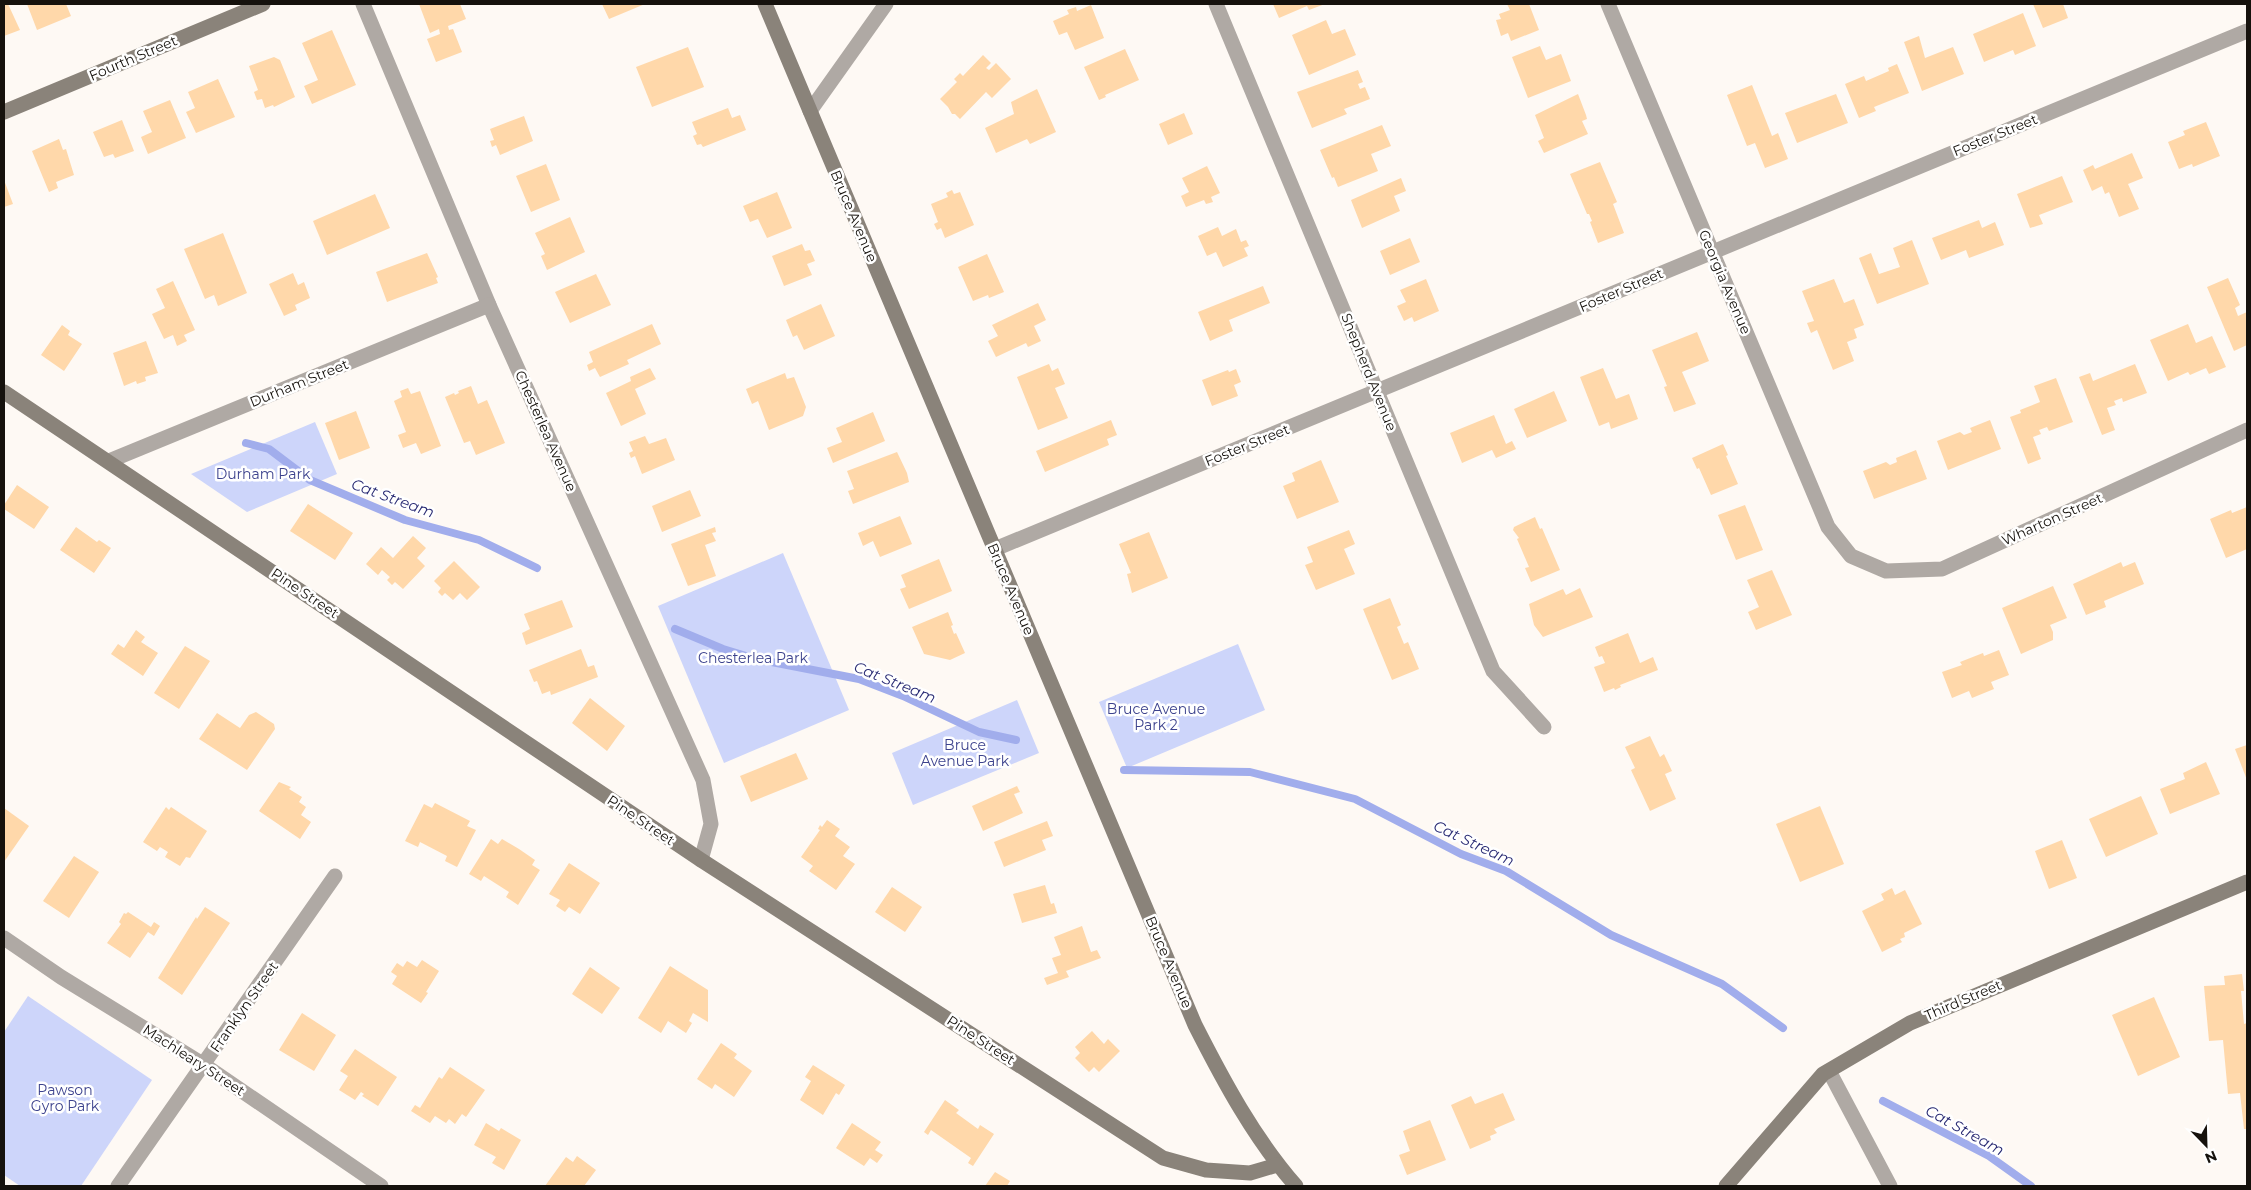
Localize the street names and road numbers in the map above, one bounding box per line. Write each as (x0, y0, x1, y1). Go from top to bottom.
street label: Fourth Street (86, 31, 180, 85)
street label: Foster Street (1950, 110, 2040, 160)
street label: Bruce Avenue (827, 167, 881, 265)
street label: Georgia Avenue (1695, 227, 1755, 337)
street label: Foster Street (1576, 264, 1666, 316)
street label: Shepherd Avenue (1337, 311, 1401, 433)
street label: Durham Street (247, 355, 351, 411)
street label: Chesterlea Avenue (511, 368, 581, 494)
street label: Foster Street (1202, 420, 1292, 470)
street label: Wharton Street (1999, 489, 2106, 549)
street label: Bruce Avenue (984, 540, 1038, 638)
street label: Pine Street (268, 564, 343, 622)
street label: Pine Street (604, 791, 679, 849)
street label: Bruce Avenue (1142, 913, 1196, 1011)
street label: Franklyn Street (206, 958, 282, 1056)
street label: Third Street (1922, 976, 2005, 1024)
street label: Pine Street (944, 1011, 1019, 1069)
street label: Machleary Street (140, 1020, 249, 1100)

